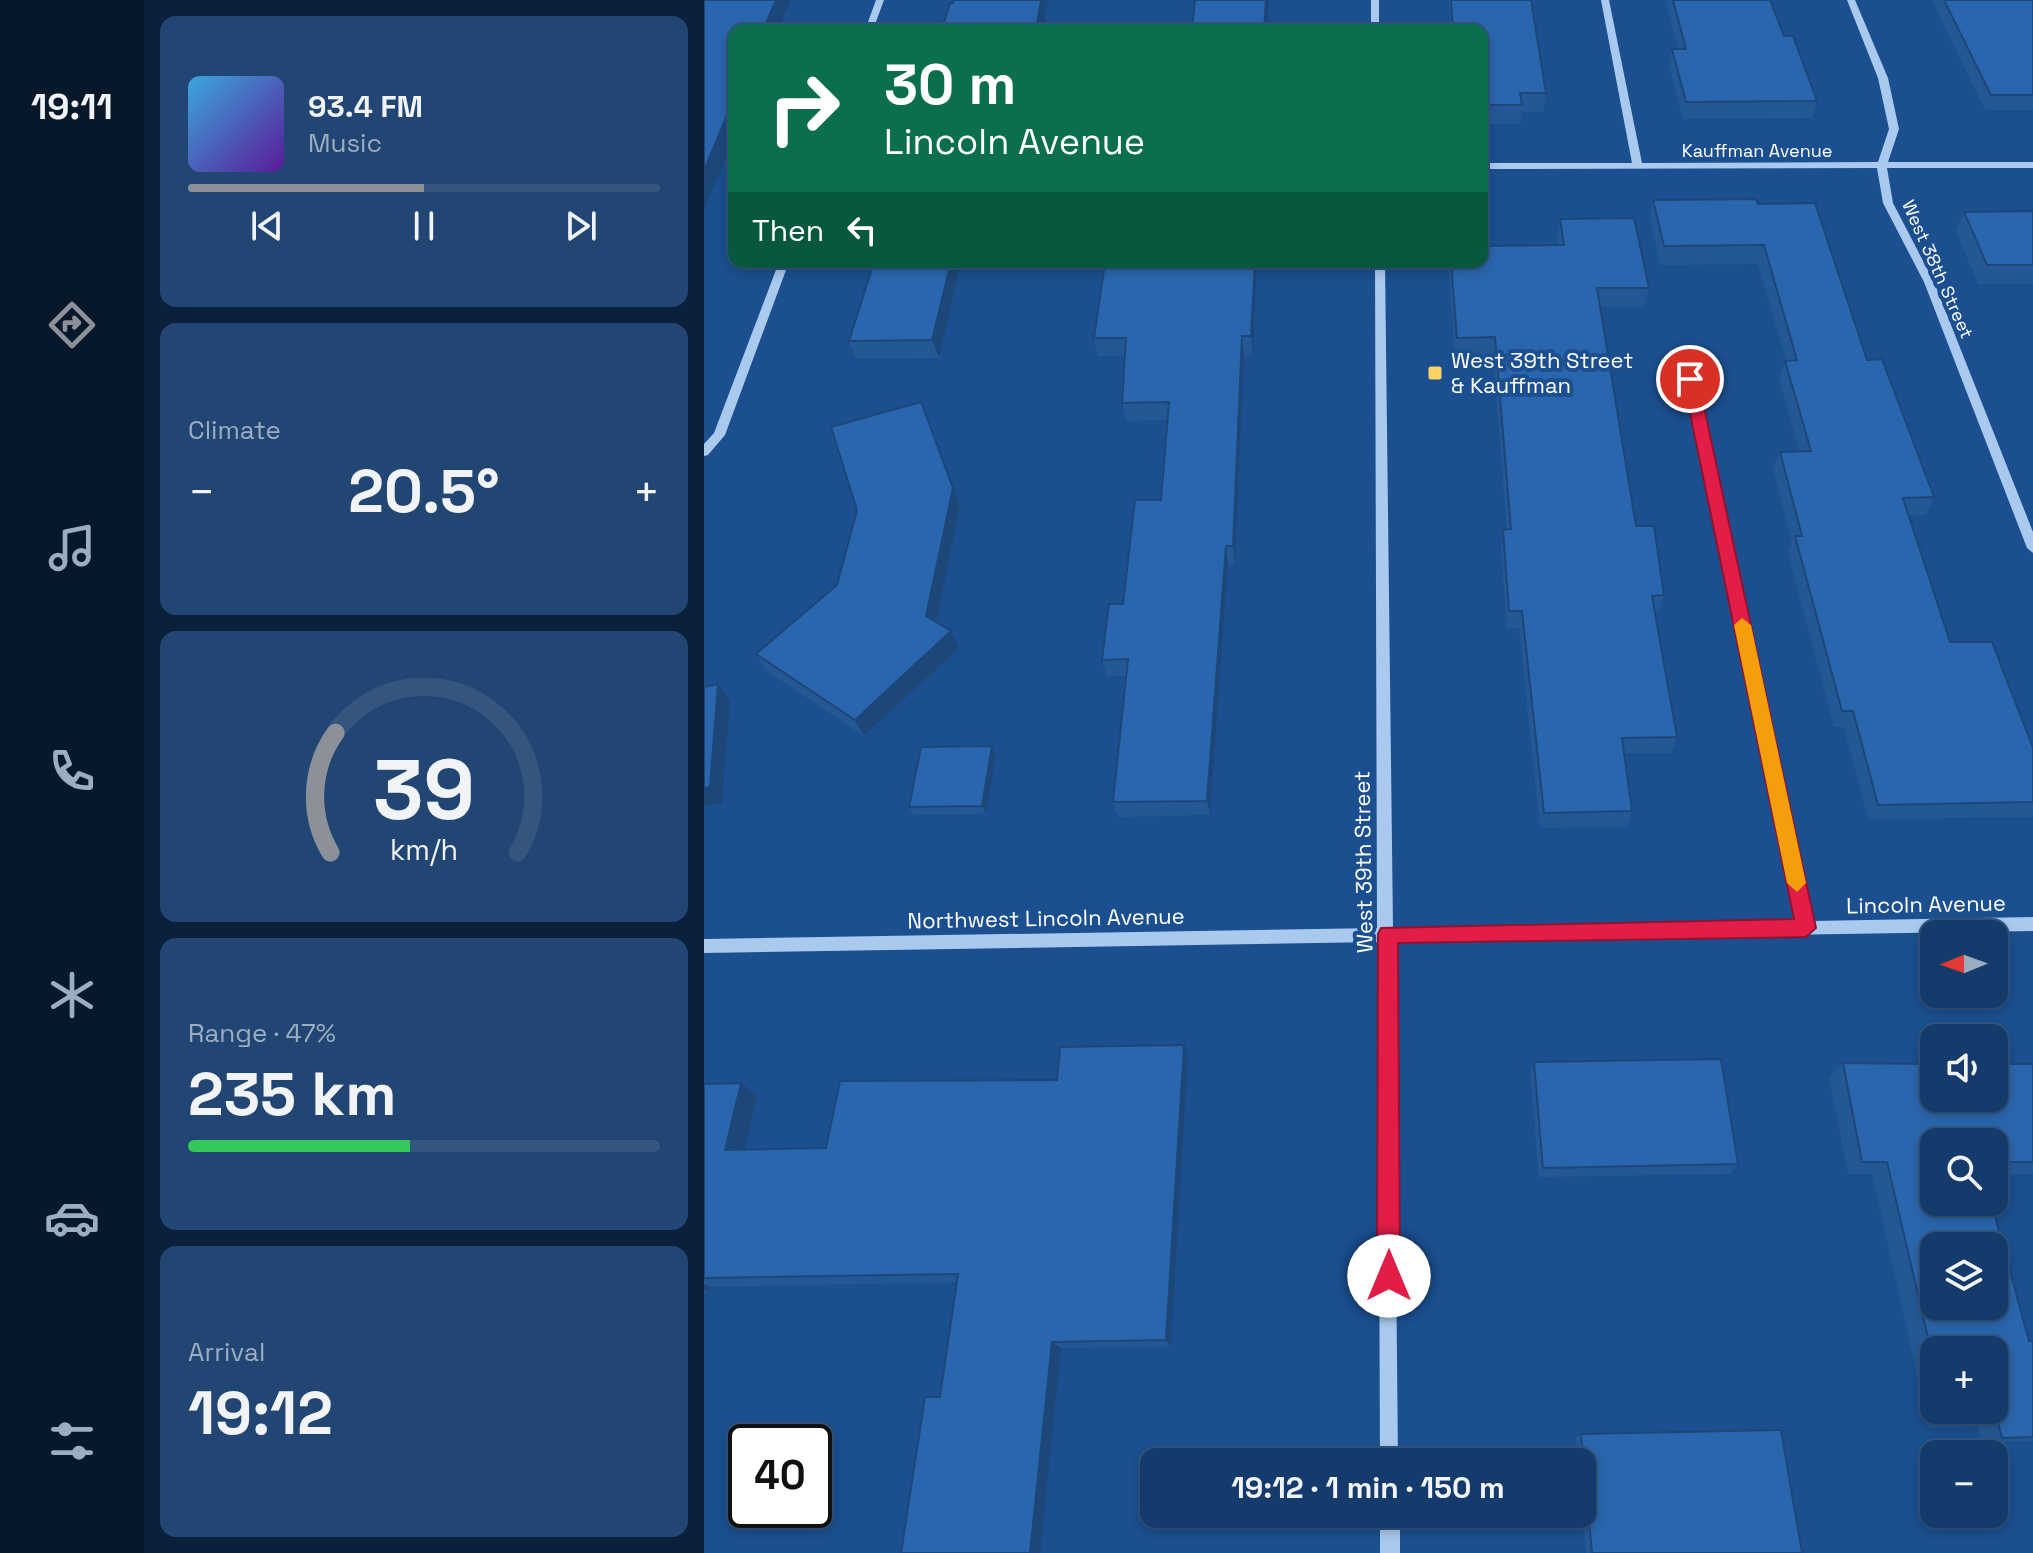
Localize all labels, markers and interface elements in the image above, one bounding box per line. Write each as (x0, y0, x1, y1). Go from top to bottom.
text: 30 m (884, 49, 1016, 120)
icon: right (752, 56, 856, 160)
text: 19:11 (31, 84, 113, 130)
text: 93.4 FM (308, 87, 423, 126)
text: Lincoln Avenue (884, 119, 1145, 165)
text: Music (308, 126, 382, 160)
street label: Kauffman Avenue (1682, 139, 1832, 162)
street label: West 38th Street (1897, 196, 1979, 342)
icon: previous (245, 204, 289, 248)
icon: pause (402, 204, 446, 248)
icon: next (559, 204, 603, 248)
icon: left (840, 208, 884, 252)
text: Then (752, 211, 824, 250)
icon: directions (44, 297, 100, 353)
pin (1656, 345, 1724, 413)
place label: West 39th Street & Kauffman (1451, 346, 1633, 399)
icon: arrive (1668, 357, 1712, 401)
marker: West 39th Street & Kauffman (1426, 364, 1444, 382)
text: Climate (188, 413, 281, 447)
text: 20.5° (348, 453, 500, 530)
text: − (188, 464, 215, 520)
text: + (633, 464, 660, 520)
icon: music (44, 520, 100, 576)
text: 39 (373, 736, 475, 842)
icon: phone (44, 743, 100, 799)
street label: West 39th Street (1347, 771, 1379, 953)
text: km/h (390, 832, 458, 868)
street label: Lincoln Avenue (1846, 889, 2006, 919)
street label: Northwest Lincoln Avenue (907, 902, 1185, 934)
north arrow (1920, 920, 2008, 1008)
map controls (1920, 920, 2008, 1528)
icon: climate (44, 967, 100, 1023)
text: Range · 47% (188, 1016, 336, 1050)
button: sound (1920, 1024, 2008, 1112)
text: 235 km (188, 1056, 396, 1133)
button: search (1920, 1128, 2008, 1216)
icon: car (44, 1190, 100, 1246)
button: layers (1920, 1232, 2008, 1320)
position arrow (1347, 1234, 1431, 1318)
text: Arrival (188, 1335, 265, 1369)
button: + (1920, 1336, 2008, 1424)
text: 19:12 (188, 1375, 333, 1452)
icon: filters (44, 1413, 100, 1469)
speed limit sign: 40 (728, 1424, 832, 1528)
button: − (1920, 1440, 2008, 1528)
text: 19:12 · 1 min · 150 m (1231, 1468, 1505, 1507)

